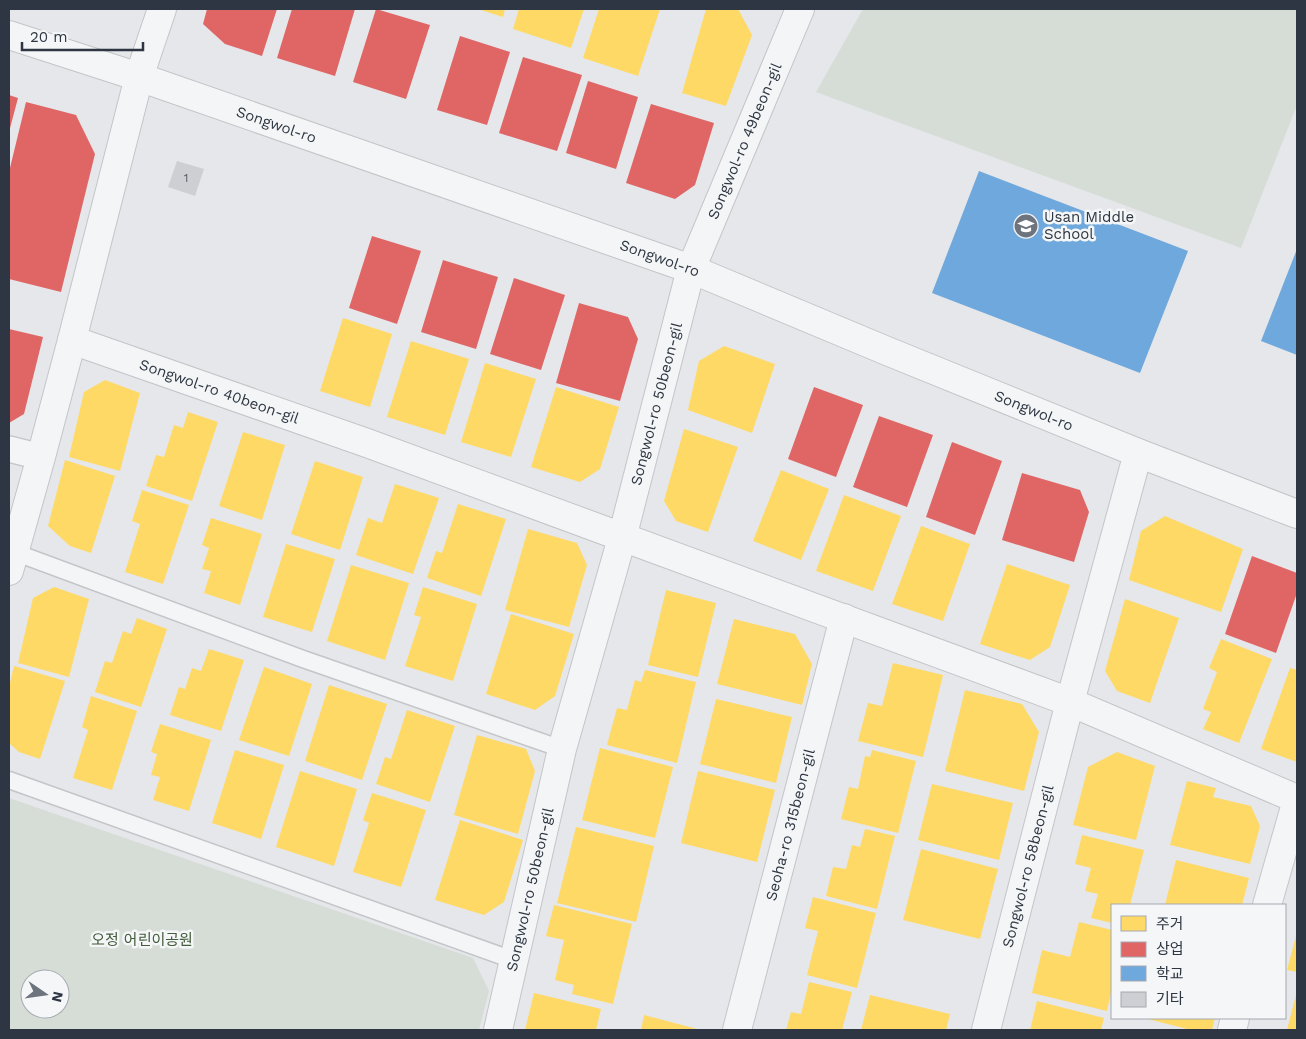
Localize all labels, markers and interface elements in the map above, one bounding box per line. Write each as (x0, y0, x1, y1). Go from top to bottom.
scale bar (22, 20, 144, 52)
text: 20 m (30, 28, 68, 46)
street label: Songwol-ro 49beon-gil (704, 60, 786, 222)
street label: Songwol-ro (234, 103, 319, 147)
house number: 1 (184, 171, 188, 185)
place label: Usan Middle School (1044, 208, 1134, 243)
school or university icon: Usan Middle School (1013, 213, 1039, 239)
street label: Songwol-ro (617, 236, 703, 281)
street label: Songwol-ro 50beon-gil (627, 320, 686, 487)
street label: Songwol-ro 40beon-gil (137, 355, 302, 428)
street label: Songwol-ro (992, 387, 1076, 435)
street label: Seoha-ro 315beon-gil (762, 746, 819, 903)
street label: Songwol-ro 58beon-gil (998, 783, 1058, 950)
street label: Songwol-ro 50beon-gil (503, 806, 557, 973)
legend (1111, 904, 1286, 1019)
text: 주거 (1156, 915, 1184, 933)
park label: 오정 어린이공원 (91, 931, 193, 949)
text: 상업 (1156, 940, 1184, 958)
text: 학교 (1156, 965, 1184, 983)
north arrow (20, 969, 70, 1019)
text: N (49, 990, 67, 1004)
text: 기타 (1156, 990, 1184, 1008)

